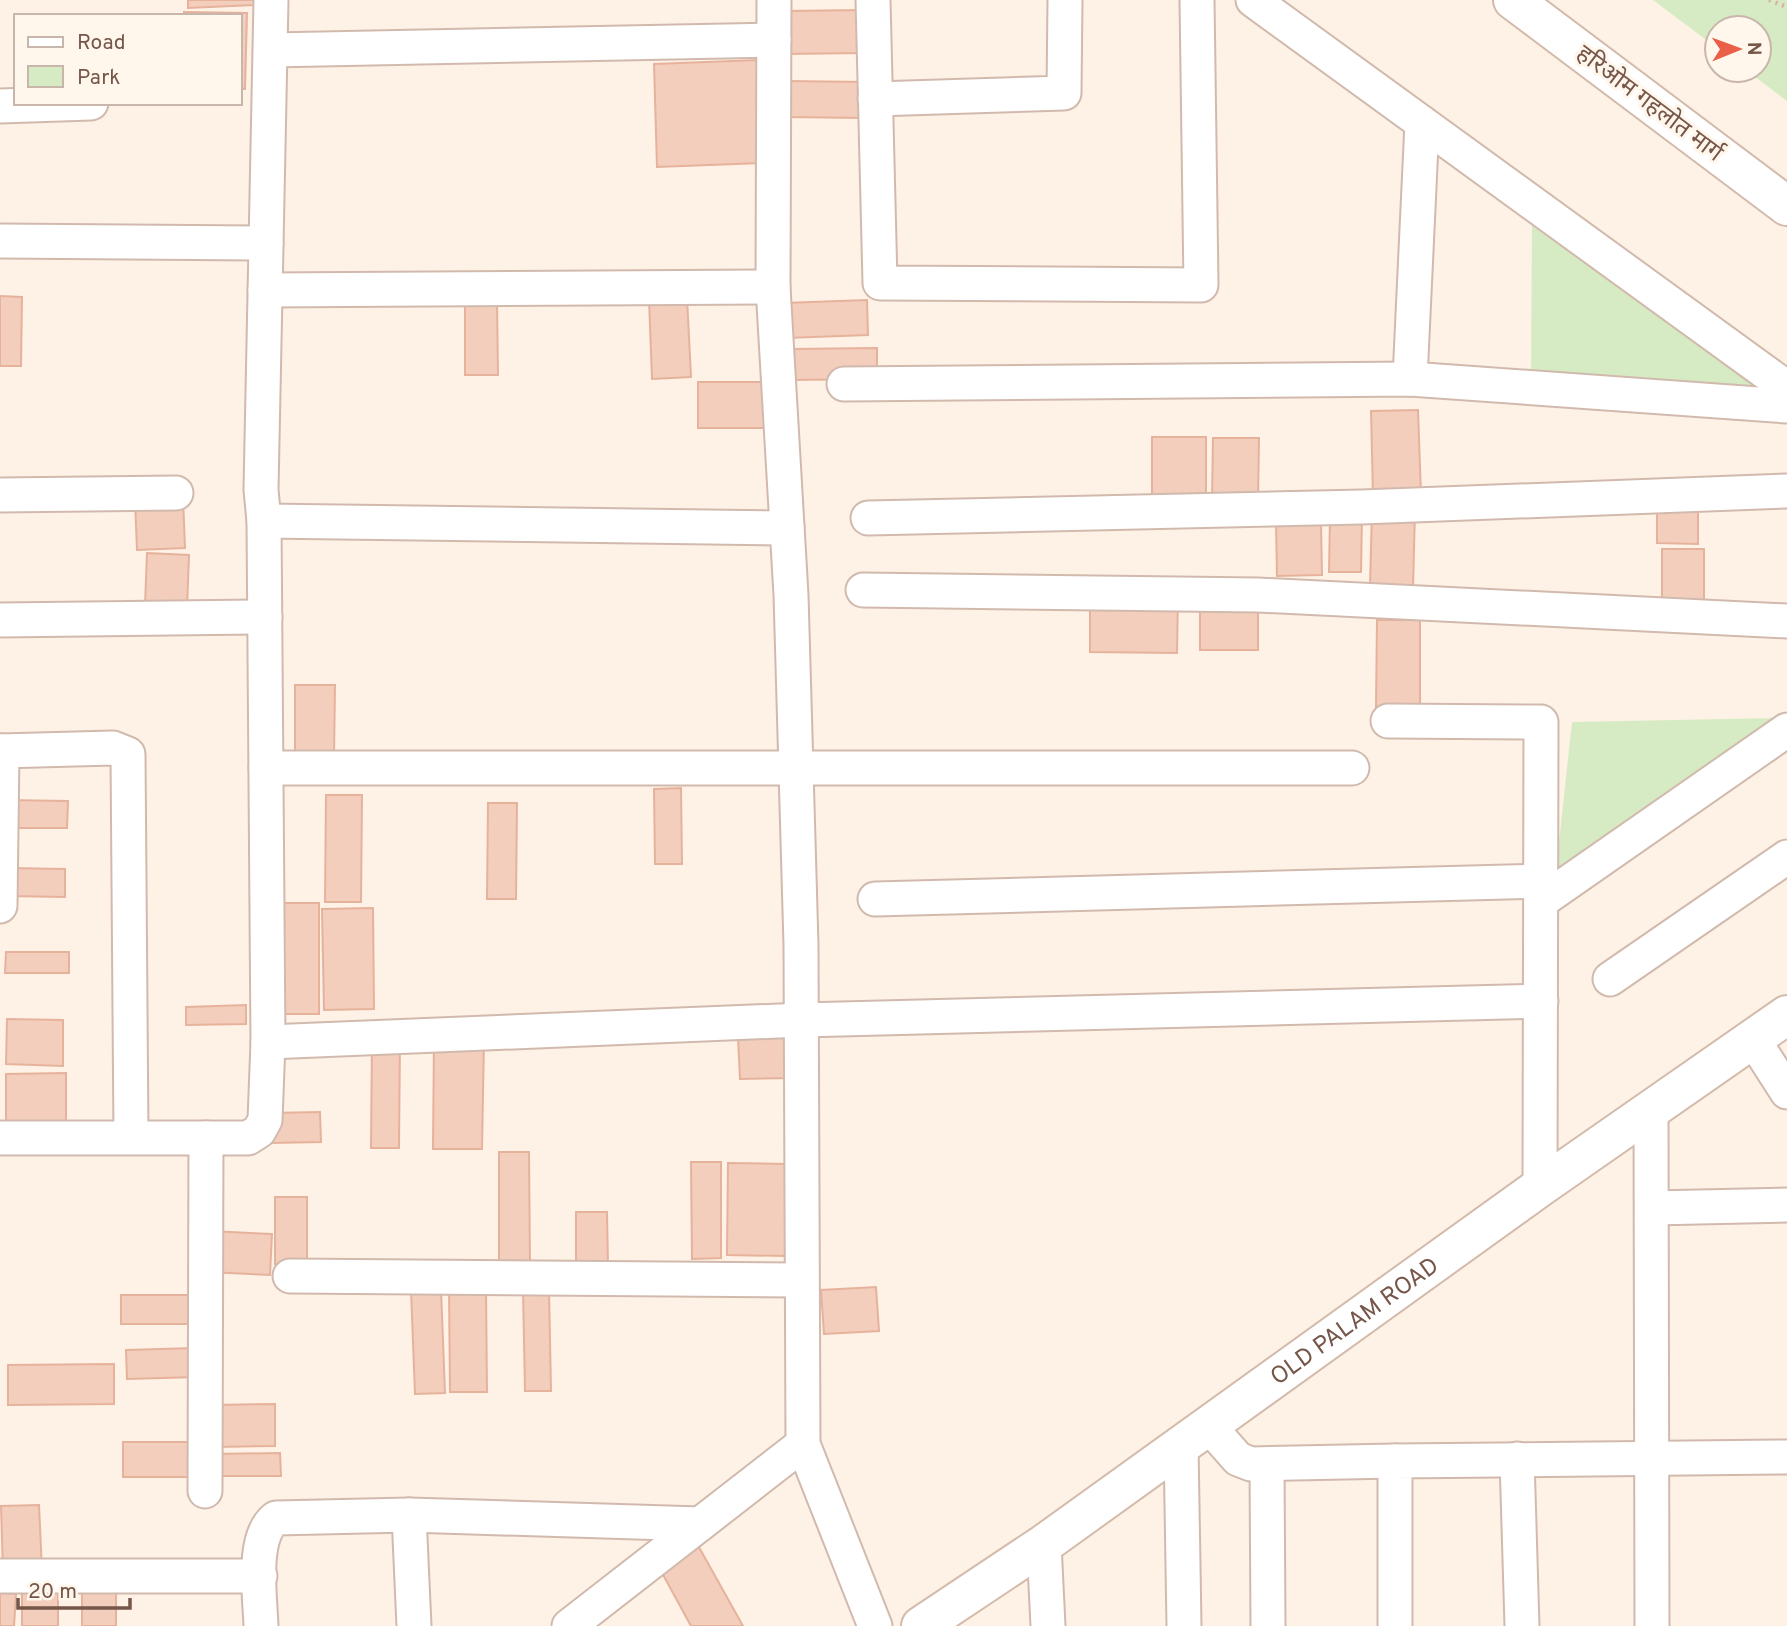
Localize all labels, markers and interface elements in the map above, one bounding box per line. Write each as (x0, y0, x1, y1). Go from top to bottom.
legend (14, 14, 242, 105)
north arrow (1703, 14, 1773, 84)
text: Road (77, 30, 126, 57)
street label: हरिओम गहलोत मार्ग (1570, 39, 1729, 170)
text: N (1741, 42, 1765, 56)
text: Park (77, 65, 120, 92)
street label: OLD PALAM ROAD (1265, 1252, 1446, 1393)
scale bar (18, 1566, 130, 1610)
text: 20 m (28, 1579, 77, 1606)

